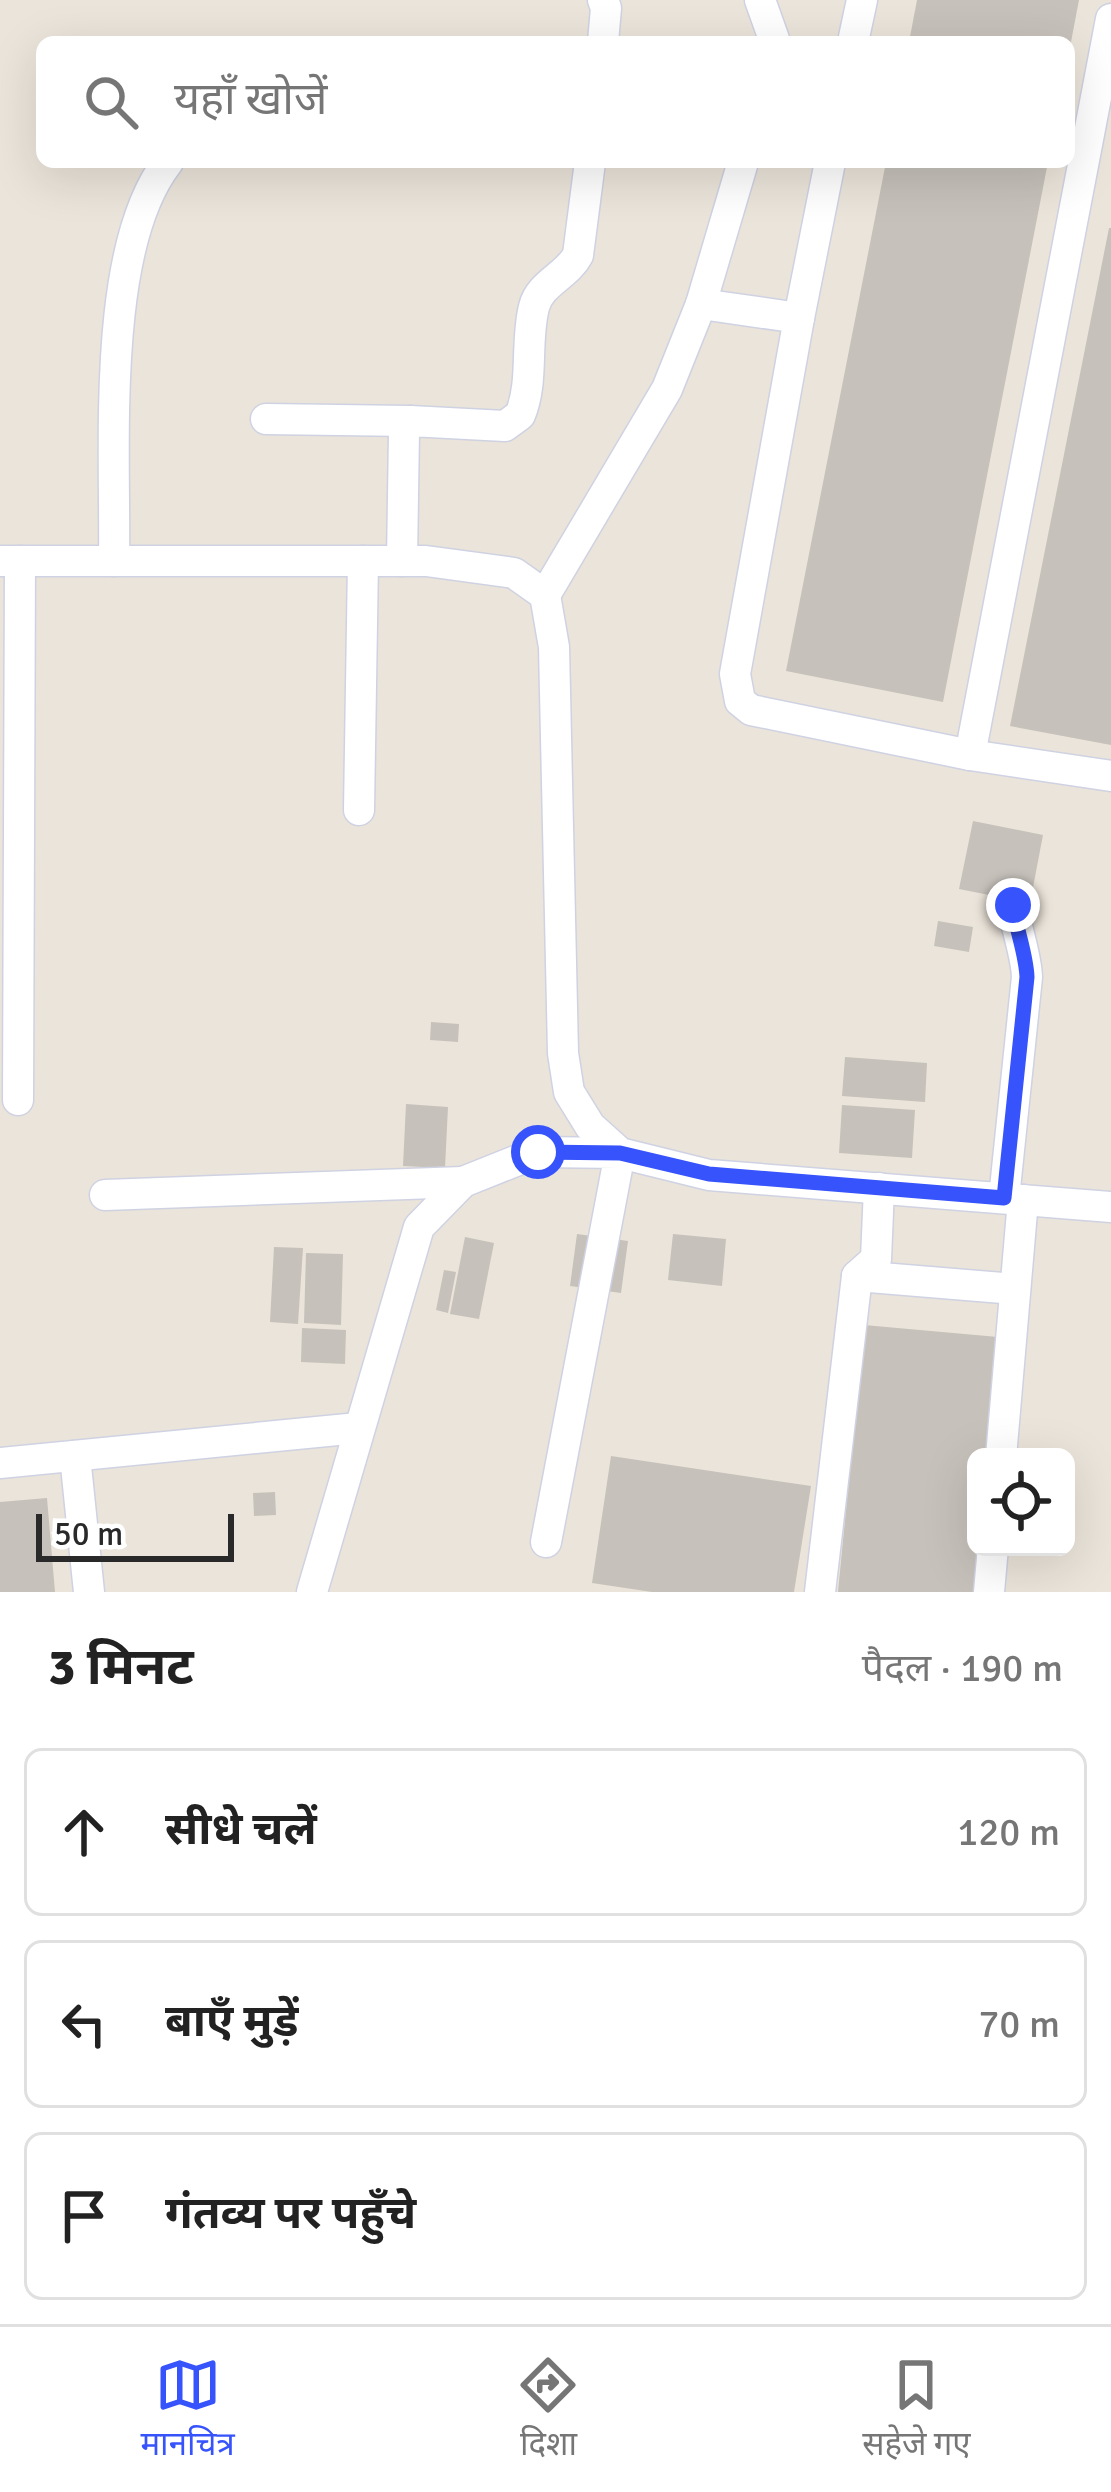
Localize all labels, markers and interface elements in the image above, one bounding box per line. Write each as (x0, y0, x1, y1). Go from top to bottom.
search box (36, 36, 1075, 168)
icon: search (78, 69, 144, 135)
text: यहाँ खोजें (174, 72, 327, 127)
route end (986, 878, 1040, 932)
route start (511, 1125, 565, 1179)
map controls (967, 1448, 1075, 1556)
button: locate (967, 1448, 1075, 1556)
scale bar (36, 1508, 234, 1561)
text: 50 m (54, 1514, 123, 1555)
text: 3 मिनट (48, 1636, 194, 1699)
text: पैदल · 190 m (862, 1644, 1063, 1692)
icon: ahead (51, 1799, 117, 1865)
text: सीधे चलें (165, 1802, 317, 1857)
text: 120 m (957, 1808, 1060, 1856)
icon: left (51, 1991, 117, 2057)
text: बाएँ मुड़ें (165, 1994, 298, 2049)
text: 70 m (978, 2000, 1060, 2048)
icon: arrive (51, 2183, 117, 2249)
text: गंतव्य पर पहुँचे (165, 2186, 416, 2241)
tab: मानचित्र (140, 2352, 235, 2468)
tab: दिशा (515, 2352, 581, 2468)
tab: सहेजे गए (862, 2352, 971, 2468)

